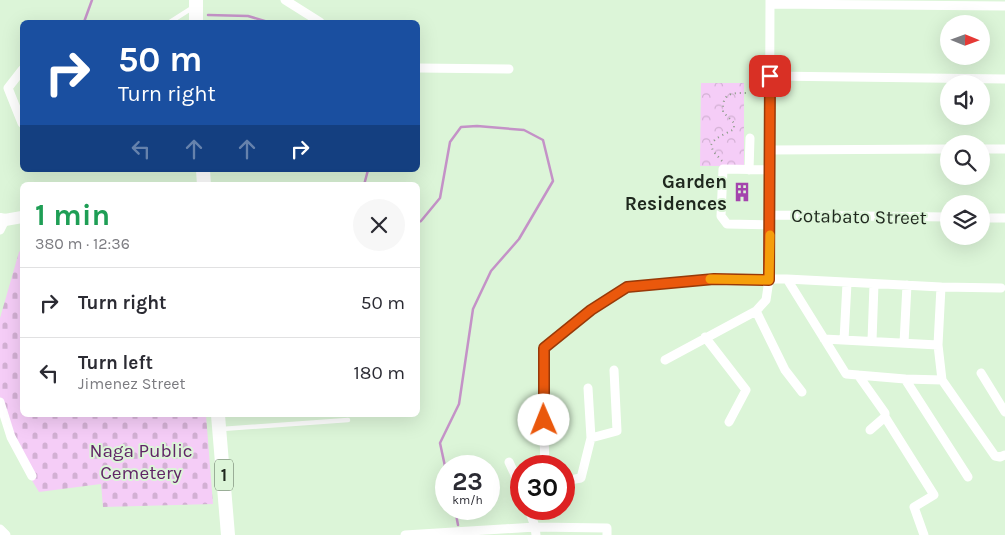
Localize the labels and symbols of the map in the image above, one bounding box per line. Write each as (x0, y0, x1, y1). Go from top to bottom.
north arrow (940, 15, 990, 65)
pin (749, 55, 791, 97)
place label: Garden Residences (625, 171, 727, 215)
building icon: Garden Residences (731, 181, 753, 203)
street label: Cotabato Street (791, 205, 927, 229)
position arrow (517, 393, 569, 445)
park label: Naga Public Cemetery (89, 440, 193, 484)
speed limit sign: 30 (510, 455, 575, 520)
road number: 1 (215, 460, 233, 490)

